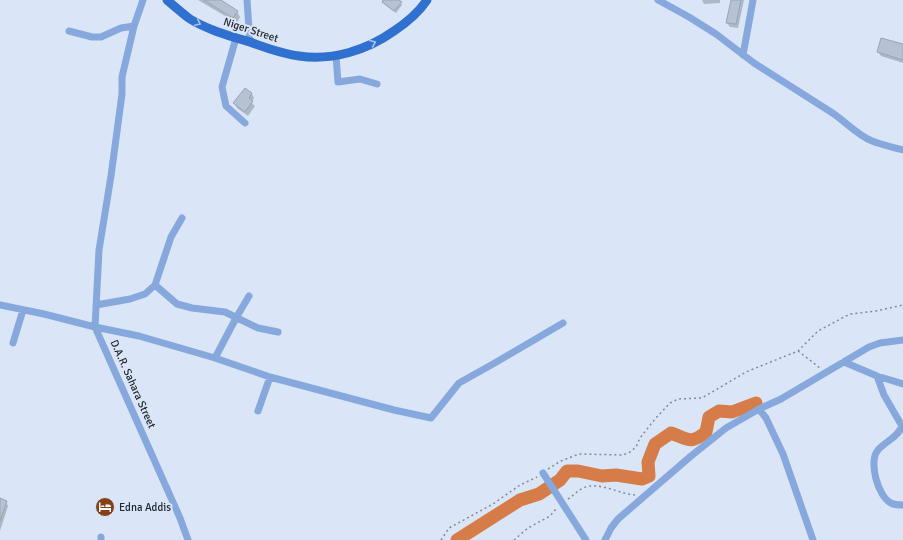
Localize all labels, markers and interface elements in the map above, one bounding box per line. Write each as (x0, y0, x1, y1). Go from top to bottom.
street label: Niger Street (222, 15, 280, 45)
one-way arrow (194, 18, 202, 26)
one-way arrow (368, 40, 376, 48)
street label: D.A.R. Sahara Street (108, 338, 158, 430)
hotel icon: Edna Addis (94, 496, 116, 518)
place label: Edna Addis (119, 501, 171, 514)

